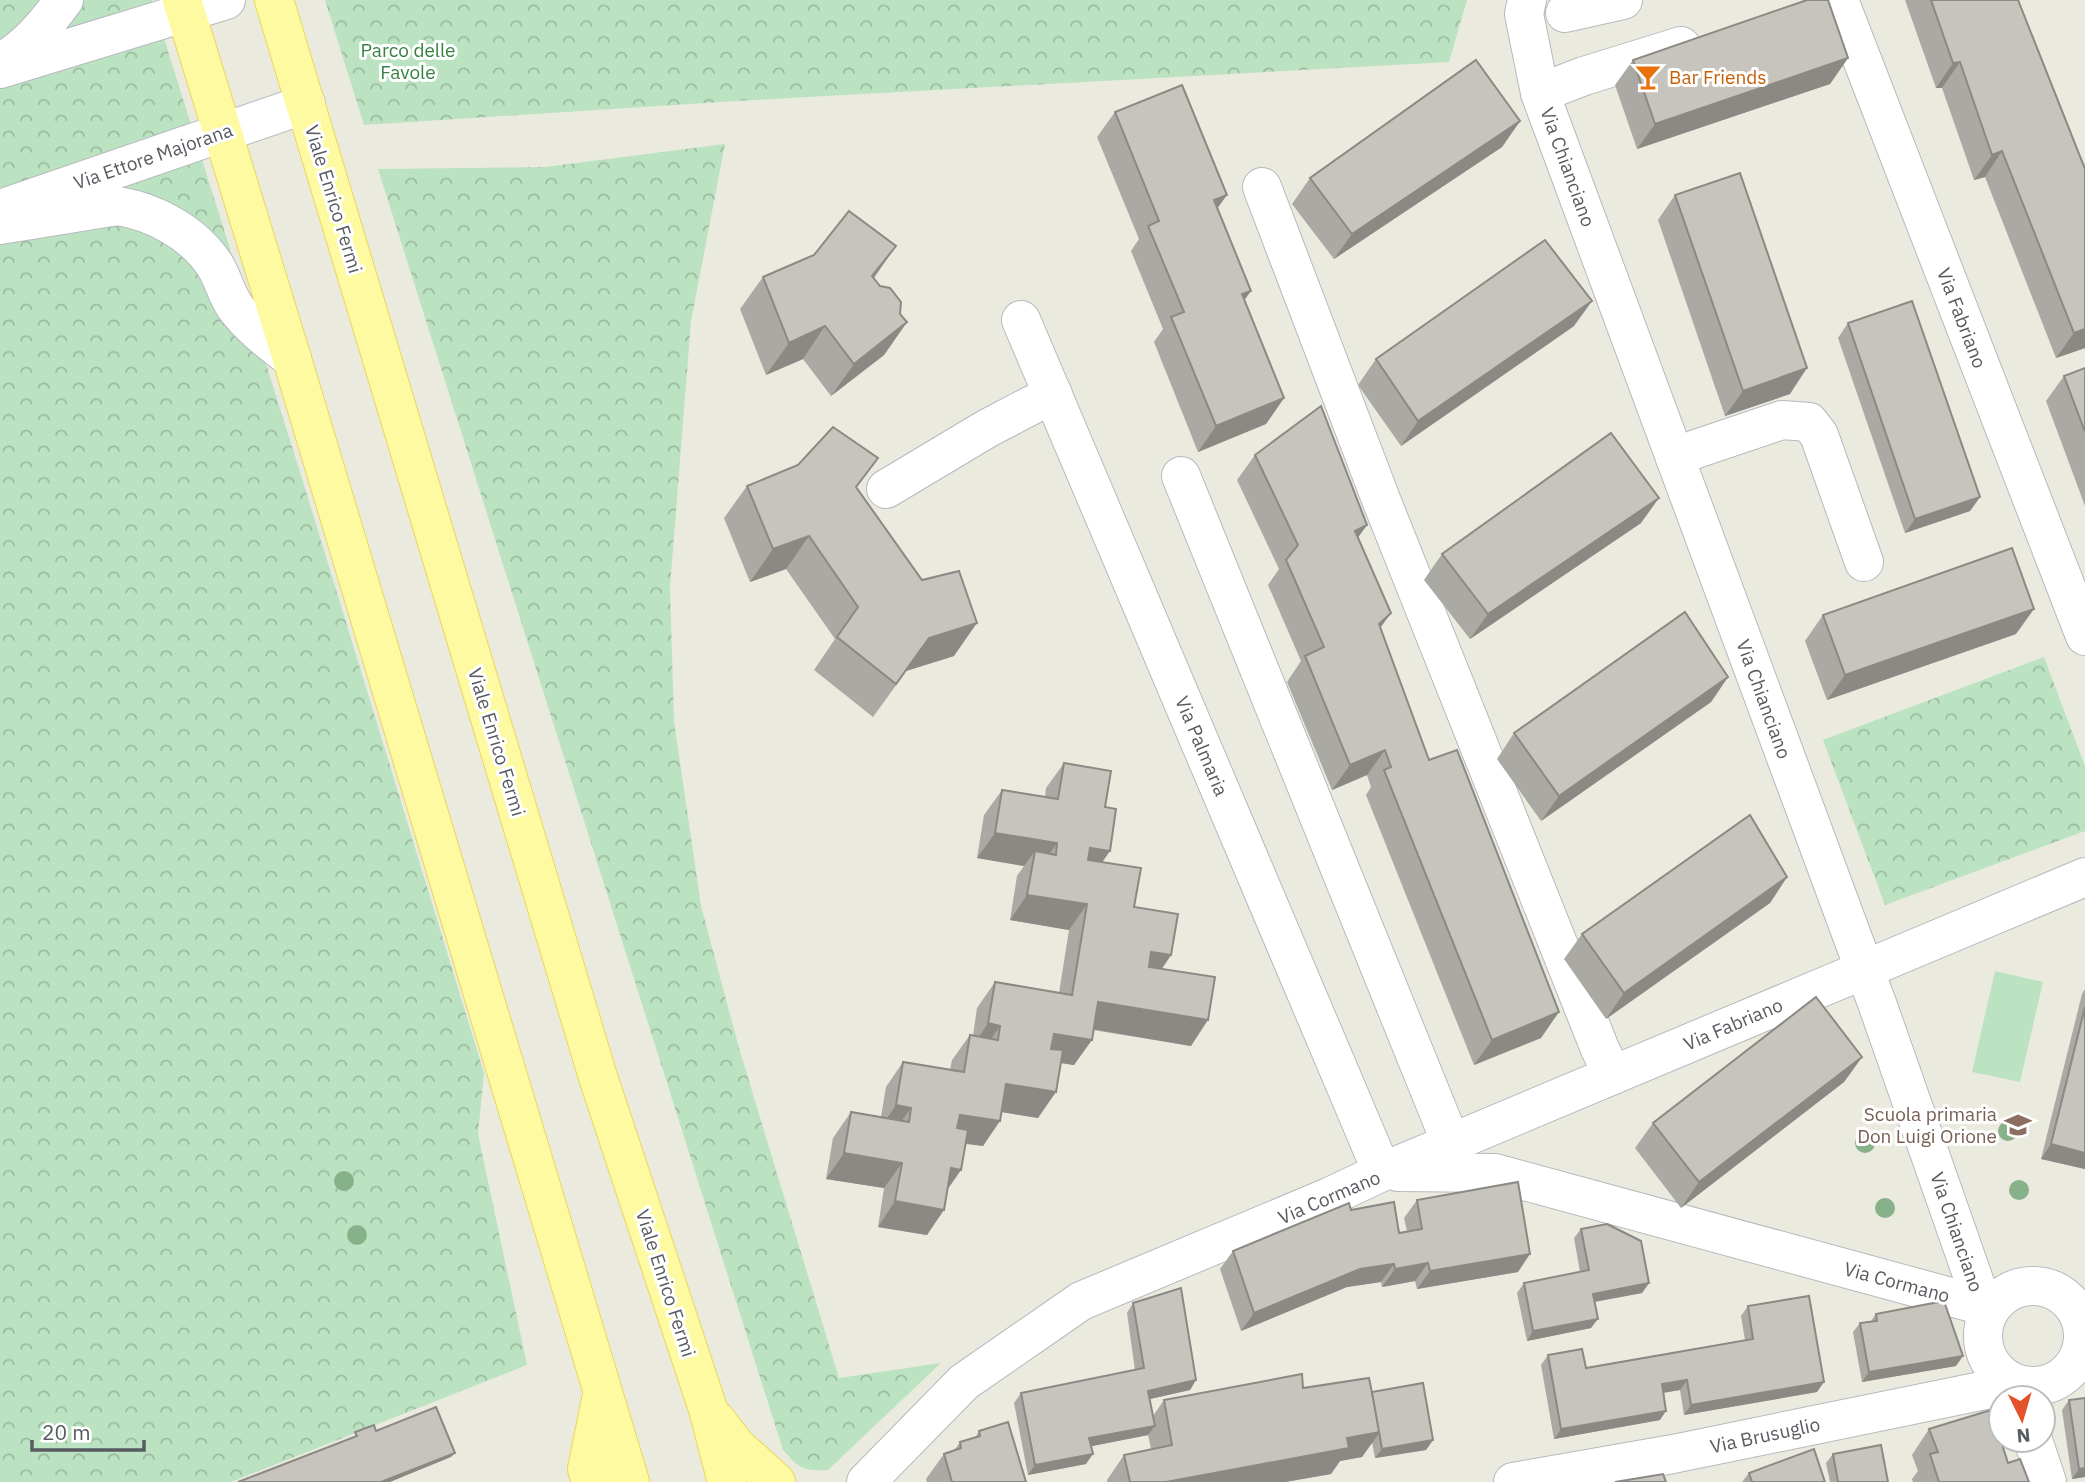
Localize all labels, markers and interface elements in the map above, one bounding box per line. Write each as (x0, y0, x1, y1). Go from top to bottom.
park label: Parco delle Favole (360, 38, 456, 84)
bar icon: Bar Friends (1633, 62, 1663, 92)
place label: Bar Friends (1669, 65, 1766, 89)
street label: Via Chianciano (1535, 104, 1601, 230)
street label: Via Ettore Majorana (70, 118, 236, 194)
street label: Viale Enrico Fermi (300, 122, 368, 276)
street label: Via Fabriano (1932, 265, 1992, 371)
street label: Via Chianciano (1731, 636, 1797, 762)
street label: Viale Enrico Fermi (463, 665, 531, 819)
street label: Via Palmaria (1170, 692, 1234, 800)
street label: Via Fabriano (1680, 992, 1786, 1056)
place label: Scuola primaria Don Luigi Orione (1857, 1102, 1997, 1148)
school or university icon: Scuola primaria Don Luigi Orione (2003, 1110, 2033, 1140)
street label: Via Cormano (1274, 1165, 1384, 1229)
street label: Via Chianciano (1925, 1169, 1989, 1295)
street label: Viale Enrico Fermi (631, 1206, 701, 1360)
street label: Via Cormano (1841, 1256, 1953, 1308)
north arrow (1987, 1384, 2057, 1454)
scale bar (32, 1408, 144, 1452)
street label: Via Brusuglio (1708, 1412, 1822, 1458)
text: 20 m (42, 1418, 91, 1446)
text: N (2016, 1423, 2031, 1448)

